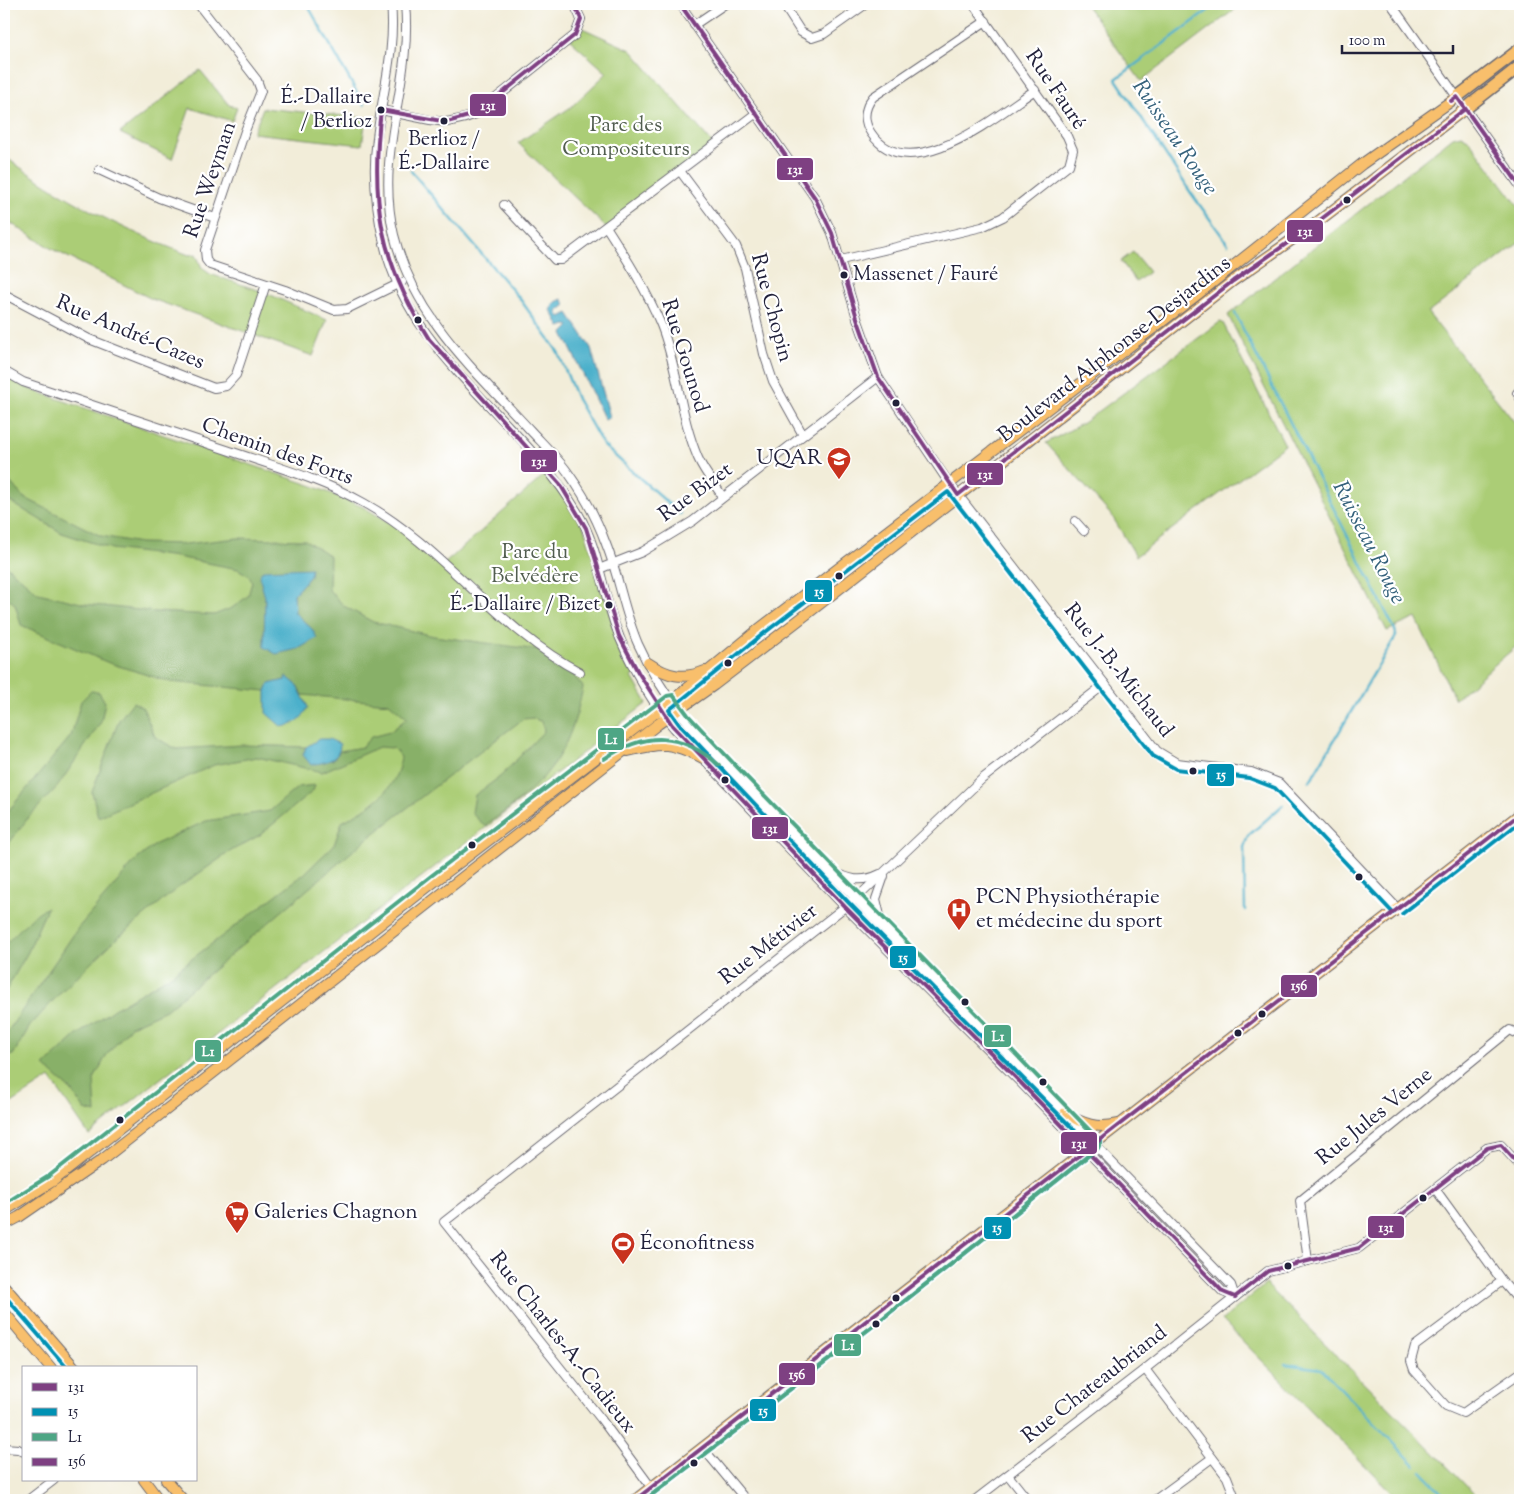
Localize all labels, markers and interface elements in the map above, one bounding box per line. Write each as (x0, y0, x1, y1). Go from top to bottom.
scale bar (1342, 22, 1453, 54)
text: 100 m (1349, 31, 1386, 52)
street label: Rue Fauré (1017, 44, 1093, 136)
water label: Ruisseau Rouge (1123, 73, 1225, 203)
place label: É.-Dallaire / Berlioz (281, 83, 372, 137)
line badge: 131 (469, 93, 507, 117)
text: 131 (480, 97, 496, 117)
marker: É.-Dallaire / Berlioz (376, 105, 386, 115)
park label: Parc des Compositeurs (562, 111, 690, 165)
marker: Berlioz / É.-Dallaire (439, 116, 449, 126)
street label: Rue Weyman (177, 118, 245, 242)
place label: Berlioz / É.-Dallaire (398, 126, 490, 179)
line badge: 131 (776, 157, 814, 181)
text: 131 (787, 161, 803, 181)
unlabelled marker (1342, 195, 1352, 205)
line badge: 131 (1286, 219, 1324, 243)
text: 131 (1297, 223, 1313, 243)
street label: Boulevard Alphonse-Desjardins (992, 249, 1238, 451)
street label: Rue Chopin (742, 250, 800, 366)
place label: Massenet / Fauré (853, 261, 998, 290)
marker: Massenet / Fauré (839, 270, 849, 280)
street label: Rue André-Cazes (51, 288, 209, 378)
street label: Rue Gounod (653, 296, 716, 417)
unlabelled marker (413, 315, 423, 325)
unlabelled marker (891, 398, 901, 408)
street label: Chemin des Forts (197, 411, 357, 493)
place label: UQAR (756, 444, 822, 474)
school or university icon: UQAR (826, 446, 852, 480)
line badge: 131 (520, 449, 558, 473)
text: 131 (531, 453, 547, 473)
street label: Rue Bizet (653, 456, 739, 530)
line badge: 131 (966, 462, 1004, 486)
text: 131 (977, 466, 993, 486)
water label: Ruisseau Rouge (1323, 476, 1413, 610)
park label: Parc du Belvédère (491, 538, 579, 592)
unlabelled marker (834, 571, 844, 581)
line badge: 15 (804, 579, 833, 603)
text: 15 (814, 583, 824, 603)
place label: É.-Dallaire / Bizet (450, 590, 600, 620)
street label: Rue J.-B.-Michaud (1056, 597, 1180, 745)
marker: É.-Dallaire / Bizet (604, 600, 614, 610)
unlabelled marker (723, 658, 733, 668)
line badge: L1 (597, 727, 625, 751)
text: L1 (604, 731, 618, 751)
line badge: 15 (1206, 763, 1235, 787)
unlabelled marker (1188, 766, 1198, 776)
text: 15 (1216, 766, 1226, 786)
unlabelled marker (720, 775, 730, 785)
line badge: 131 (751, 816, 789, 840)
text: 131 (762, 820, 778, 840)
unlabelled marker (467, 840, 477, 850)
unlabelled marker (1354, 872, 1364, 882)
place label: PCN Physiothérapie et médecine du sport (976, 883, 1162, 937)
street label: Rue Métivier (714, 897, 824, 993)
hospital icon: PCN Physiothérapie et médecine du sport (946, 897, 972, 931)
line badge: 15 (889, 945, 917, 969)
text: 15 (898, 949, 908, 969)
line badge: 156 (1280, 974, 1318, 998)
text: 156 (1291, 977, 1307, 997)
unlabelled marker (960, 997, 970, 1007)
unlabelled marker (1257, 1009, 1267, 1019)
line badge: L1 (983, 1024, 1012, 1048)
text: L1 (991, 1028, 1005, 1048)
unlabelled marker (1233, 1028, 1243, 1038)
line badge: L1 (194, 1039, 222, 1063)
text: L1 (201, 1043, 215, 1063)
street label: Rue Jules Verne (1310, 1061, 1440, 1173)
unlabelled marker (1038, 1077, 1048, 1087)
unlabelled marker (115, 1115, 125, 1125)
line badge: 131 (1060, 1131, 1098, 1155)
text: 131 (1071, 1135, 1087, 1155)
unlabelled marker (1418, 1193, 1428, 1203)
place label: Galeries Chagnon (254, 1198, 418, 1228)
supermarket icon: Galeries Chagnon (224, 1200, 250, 1234)
line badge: 131 (1367, 1215, 1405, 1239)
line badge: 15 (983, 1216, 1012, 1240)
text: 15 (992, 1219, 1002, 1239)
text: 131 (1378, 1219, 1394, 1239)
place label: Éconofitness (640, 1229, 754, 1259)
sports icon: Éconofitness (610, 1231, 636, 1265)
street label: Rue Charles-A.-Cadieux (481, 1246, 643, 1440)
unlabelled marker (1283, 1261, 1293, 1271)
unlabelled marker (891, 1293, 901, 1303)
unlabelled marker (871, 1319, 881, 1329)
street label: Rue Chateaubriand (1016, 1319, 1174, 1451)
line badge: L1 (833, 1333, 862, 1357)
text: L1 (841, 1337, 855, 1357)
line badge: 156 (778, 1362, 816, 1386)
legend (22, 1366, 198, 1482)
text: 156 (789, 1366, 805, 1386)
text: 131 (68, 1378, 84, 1399)
line badge: 15 (749, 1398, 777, 1422)
text: 15 (68, 1402, 78, 1423)
text: 15 (758, 1402, 768, 1422)
text: L1 (68, 1428, 82, 1449)
text: 156 (68, 1452, 86, 1473)
unlabelled marker (689, 1458, 699, 1468)

